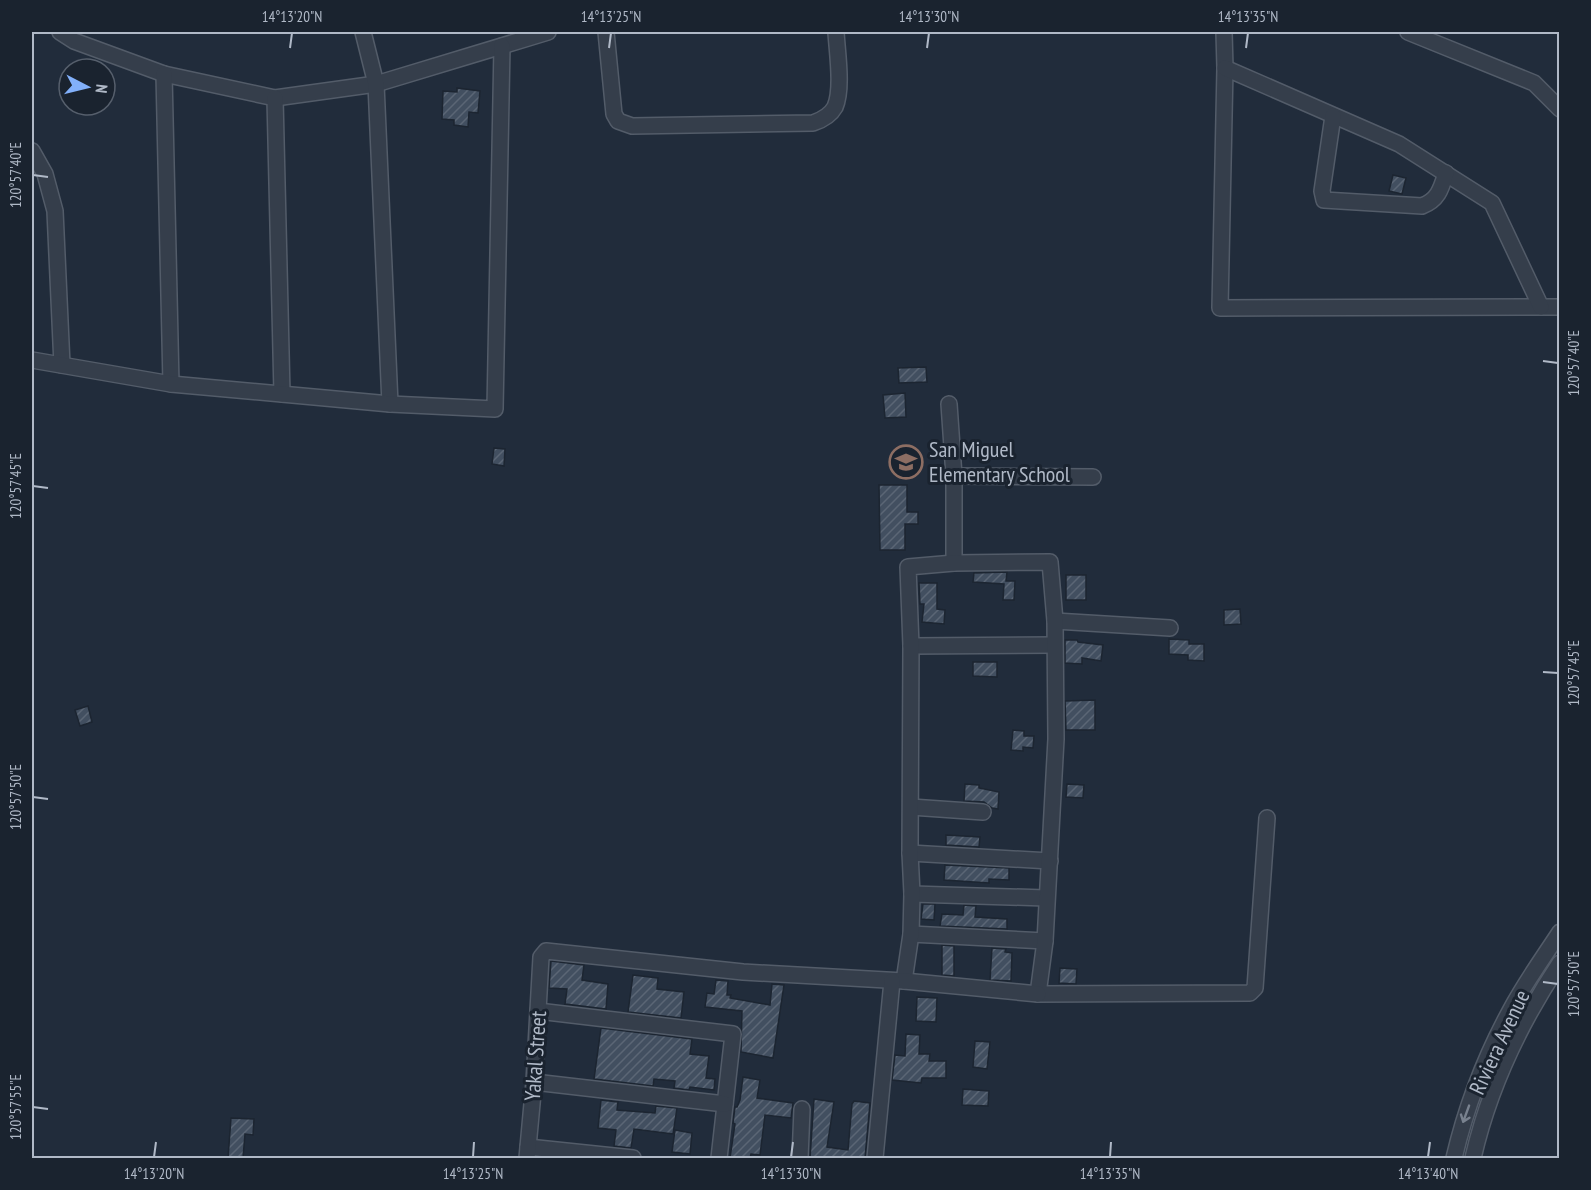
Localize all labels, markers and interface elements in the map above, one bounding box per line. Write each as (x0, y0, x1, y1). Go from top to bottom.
text: 14°13'20"N (262, 7, 322, 26)
text: 14°13'25"N (581, 7, 641, 26)
text: 14°13'30"N (899, 7, 959, 26)
text: 14°13'35"N (1218, 7, 1278, 26)
north arrow (57, 57, 117, 117)
text: N (91, 83, 112, 94)
text: 120°57'40"E (6, 142, 25, 208)
text: 120°57'40"E (1564, 330, 1583, 396)
place label: San Miguel Elementary School (929, 435, 1071, 488)
school or university icon: San Miguel Elementary School (888, 444, 924, 480)
text: 120°57'45"E (6, 453, 25, 519)
text: 120°57'45"E (1564, 640, 1583, 706)
text: 120°57'50"E (6, 764, 25, 830)
text: 120°57'50"E (1564, 951, 1583, 1017)
street label: Riviera Avenue (1463, 985, 1535, 1099)
street label: Yakal Street (518, 1010, 552, 1102)
text: 120°57'55"E (6, 1074, 25, 1140)
one-way arrow (1460, 1104, 1471, 1123)
text: 14°13'20"N (124, 1164, 184, 1183)
text: 14°13'25"N (443, 1164, 503, 1183)
text: 14°13'30"N (761, 1164, 821, 1183)
text: 14°13'35"N (1080, 1164, 1140, 1183)
text: 14°13'40"N (1398, 1164, 1458, 1183)

